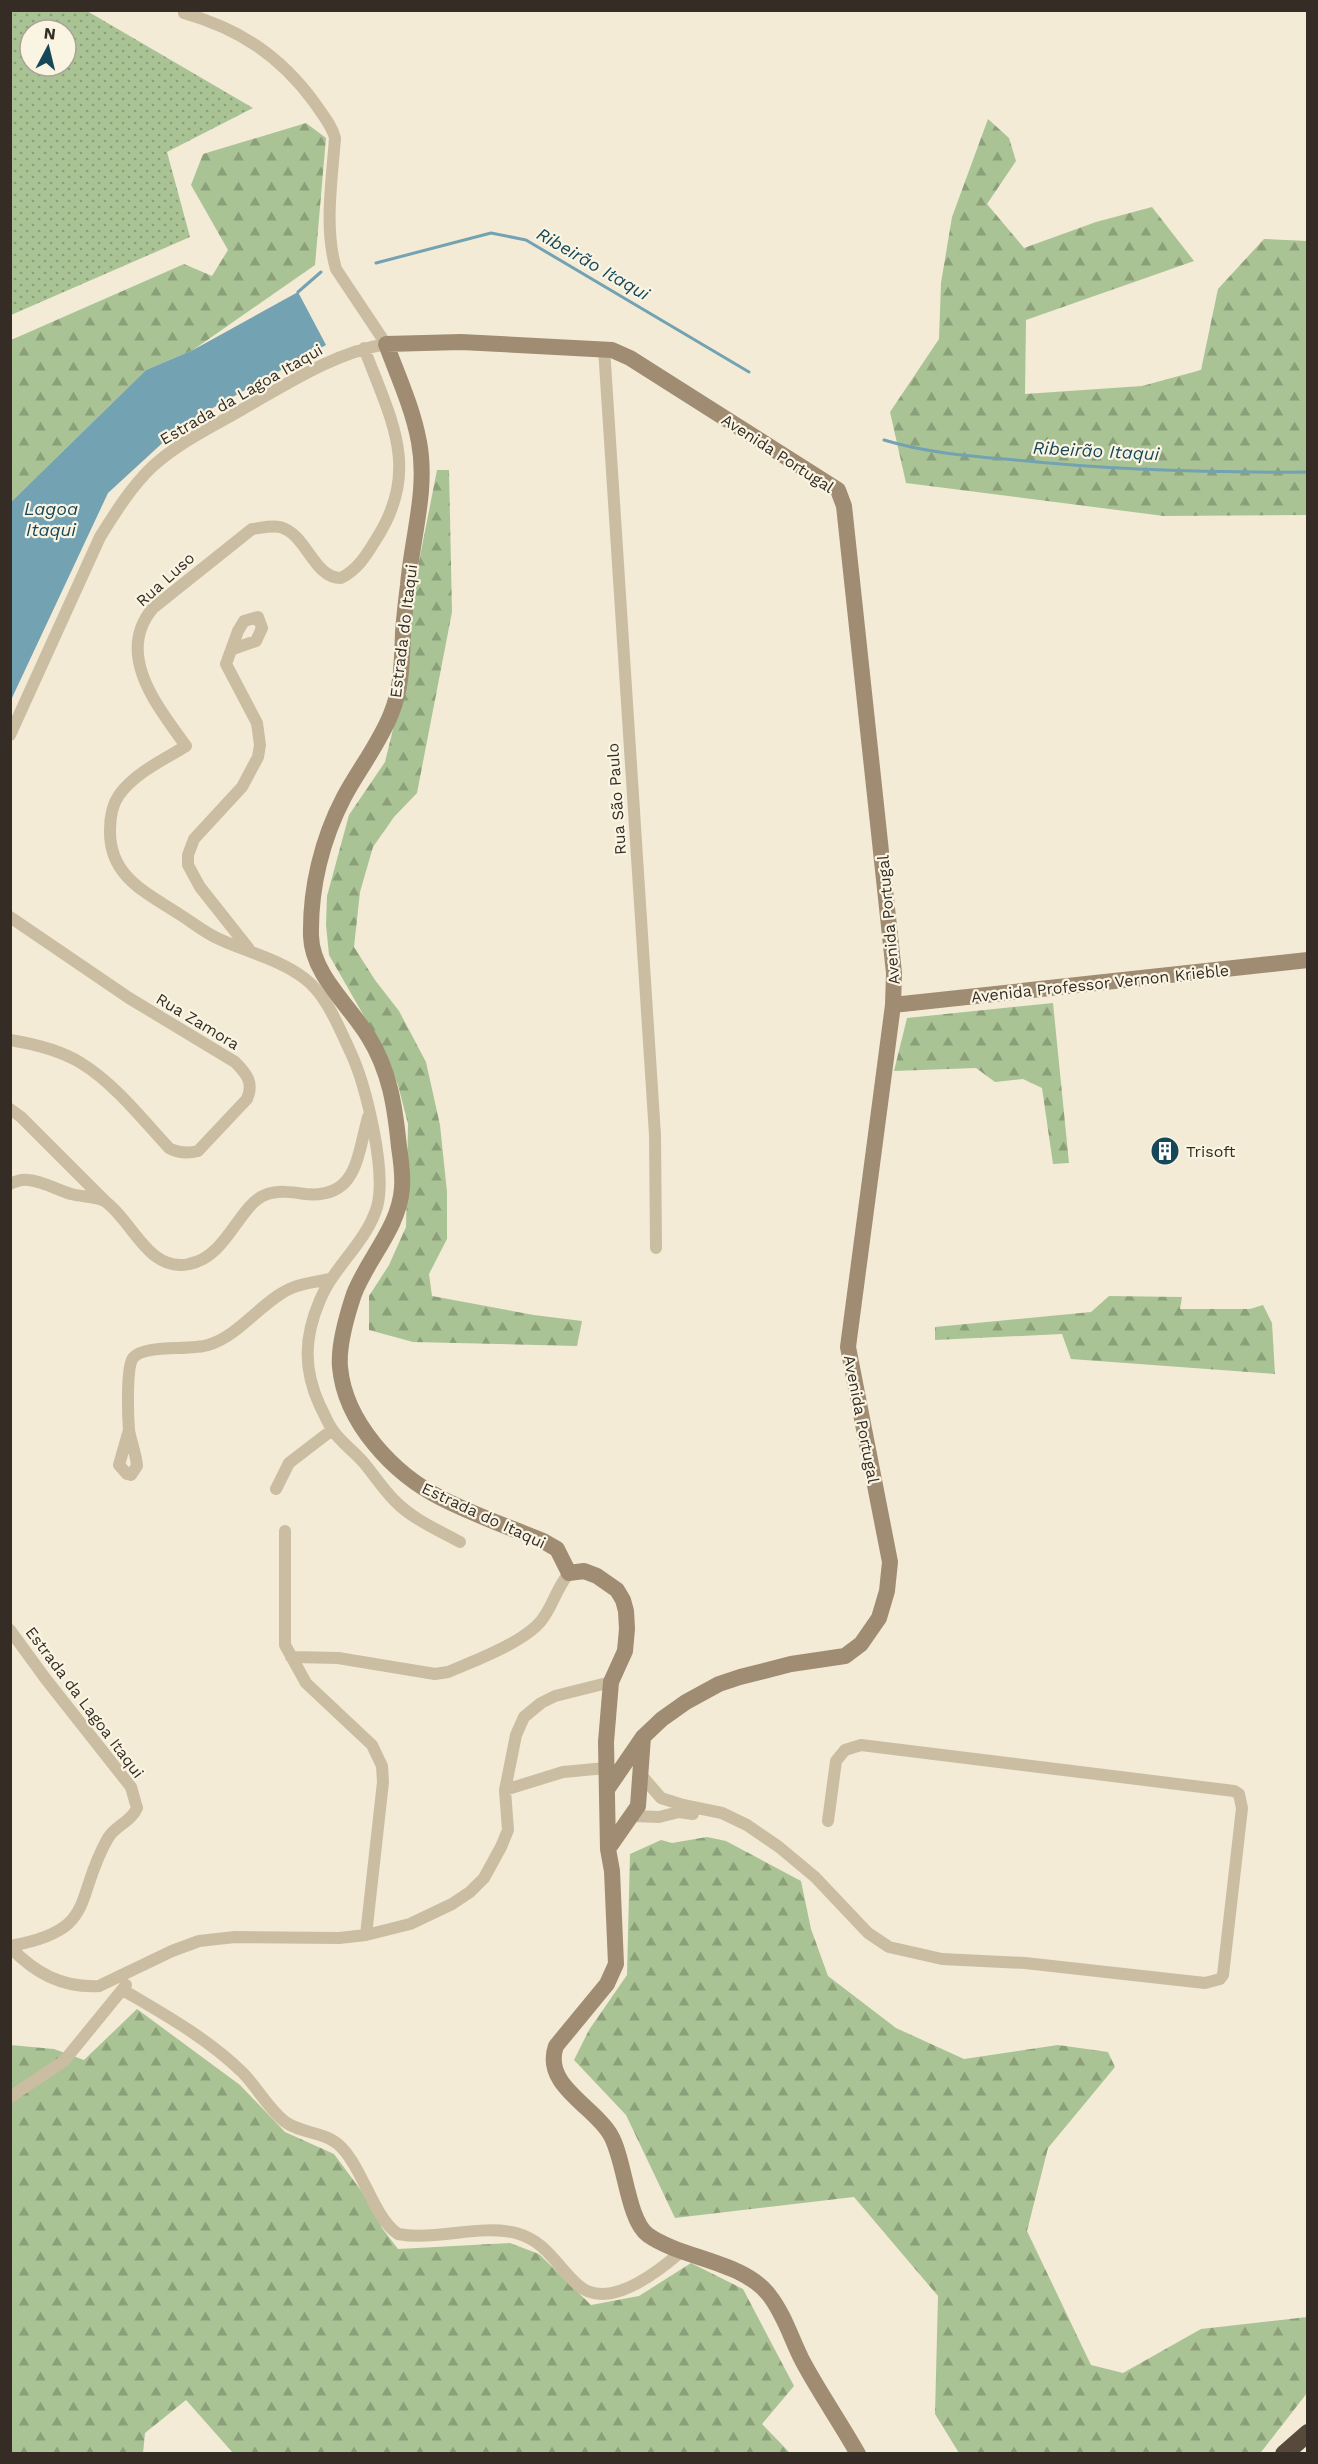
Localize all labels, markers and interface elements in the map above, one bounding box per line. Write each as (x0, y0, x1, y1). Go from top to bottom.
north arrow (18, 18, 78, 78)
text: N (43, 23, 57, 44)
water label: Ribeirão Itaqui (533, 223, 655, 305)
street label: Estrada da Lagoa Itaqui (157, 340, 326, 449)
street label: Avenida Portugal (718, 410, 838, 497)
water label: Ribeirão Itaqui (1032, 437, 1161, 464)
water label: Lagoa Itaqui (24, 498, 78, 540)
street label: Rua Luso (132, 548, 198, 610)
street label: Estrada do Itaqui (386, 563, 421, 699)
street label: Rua São Paulo (603, 743, 630, 855)
street label: Avenida Portugal (873, 854, 904, 986)
street label: Avenida Professor Vernon Krieble (970, 961, 1230, 1006)
street label: Rua Zamora (153, 989, 243, 1054)
building icon: Trisoft (1149, 1135, 1181, 1167)
place label: Trisoft (1186, 1142, 1236, 1161)
street label: Avenida Portugal (840, 1353, 883, 1485)
street label: Estrada do Itaqui (419, 1478, 549, 1553)
street label: Estrada da Lagoa Itaqui (21, 1623, 148, 1782)

